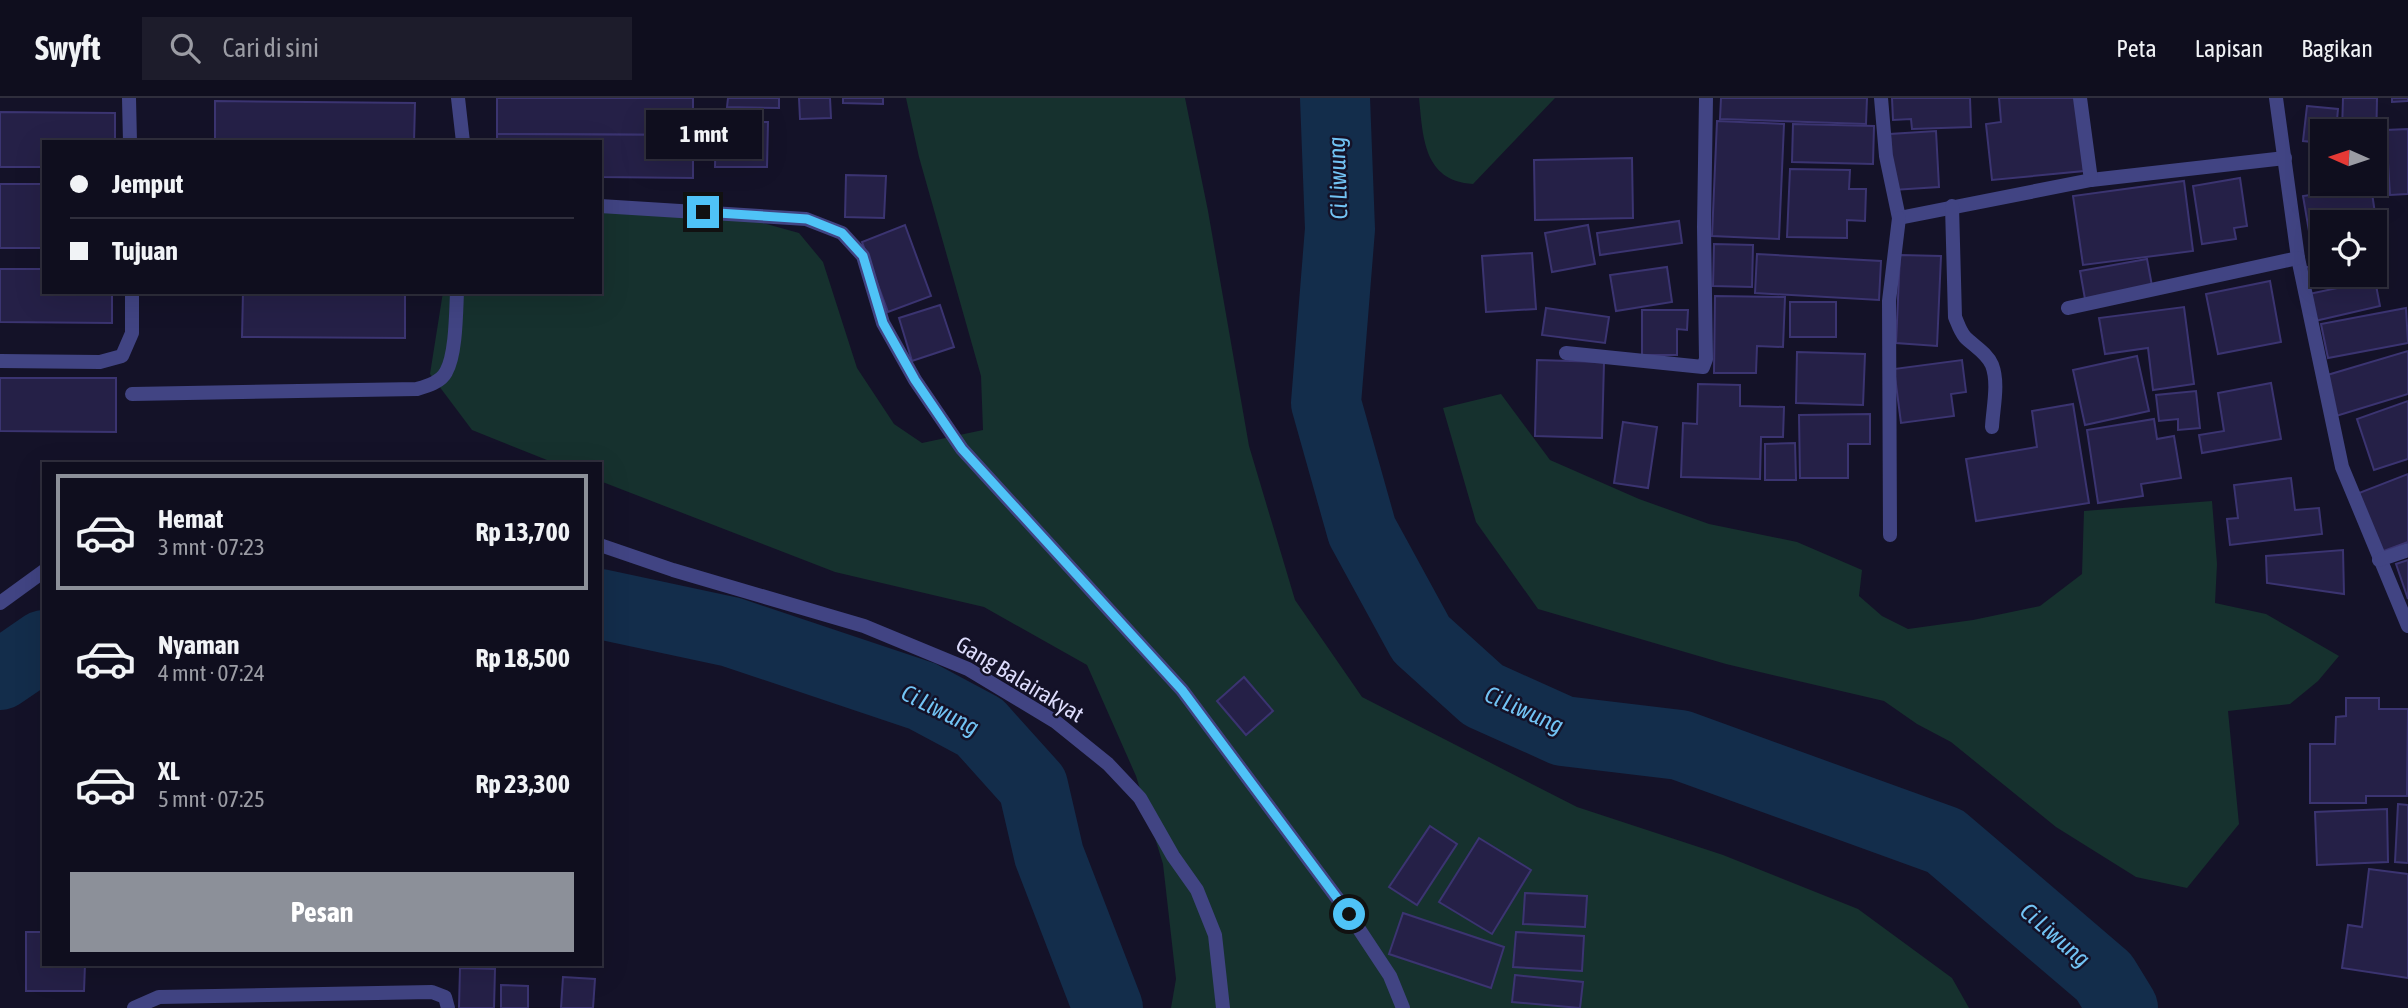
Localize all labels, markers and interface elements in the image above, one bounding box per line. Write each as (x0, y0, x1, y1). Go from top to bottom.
search box (142, 17, 632, 80)
text: Swyft (35, 29, 100, 67)
icon: search (166, 29, 204, 67)
text: Cari di sini (222, 33, 319, 63)
text: Peta (2116, 35, 2157, 62)
text: Lapisan (2195, 35, 2263, 62)
text: Bagikan (2301, 35, 2373, 62)
callout: 1 mnt (645, 110, 761, 159)
north arrow (2310, 119, 2387, 196)
map controls (2310, 119, 2387, 287)
text: 1 mnt (680, 121, 728, 147)
water label: Ci Liwung (1323, 136, 1352, 220)
text: Jemput (112, 169, 183, 199)
route end (687, 196, 719, 228)
button: locate (2310, 210, 2387, 287)
text: Tujuan (112, 236, 178, 266)
icon: car (74, 501, 137, 564)
text: Hemat (158, 504, 223, 534)
text: Rp 13,700 (475, 517, 570, 547)
text: 3 mnt · 07:23 (158, 534, 265, 560)
icon: car (74, 627, 137, 690)
text: Nyaman (158, 630, 239, 660)
street label: Gang Balairakyat (951, 631, 1089, 727)
text: Rp 18,500 (475, 643, 570, 673)
text: 4 mnt · 07:24 (158, 660, 265, 686)
water label: Ci Liwung (897, 679, 983, 740)
water label: Ci Liwung (1481, 680, 1568, 739)
icon: car (74, 753, 137, 816)
text: XL (158, 756, 180, 786)
text: Rp 23,300 (475, 769, 570, 799)
text: 5 mnt · 07:25 (158, 786, 265, 812)
button: Pesan (70, 872, 574, 952)
water label: Ci Liwung (2015, 897, 2096, 972)
route start (1333, 898, 1365, 930)

